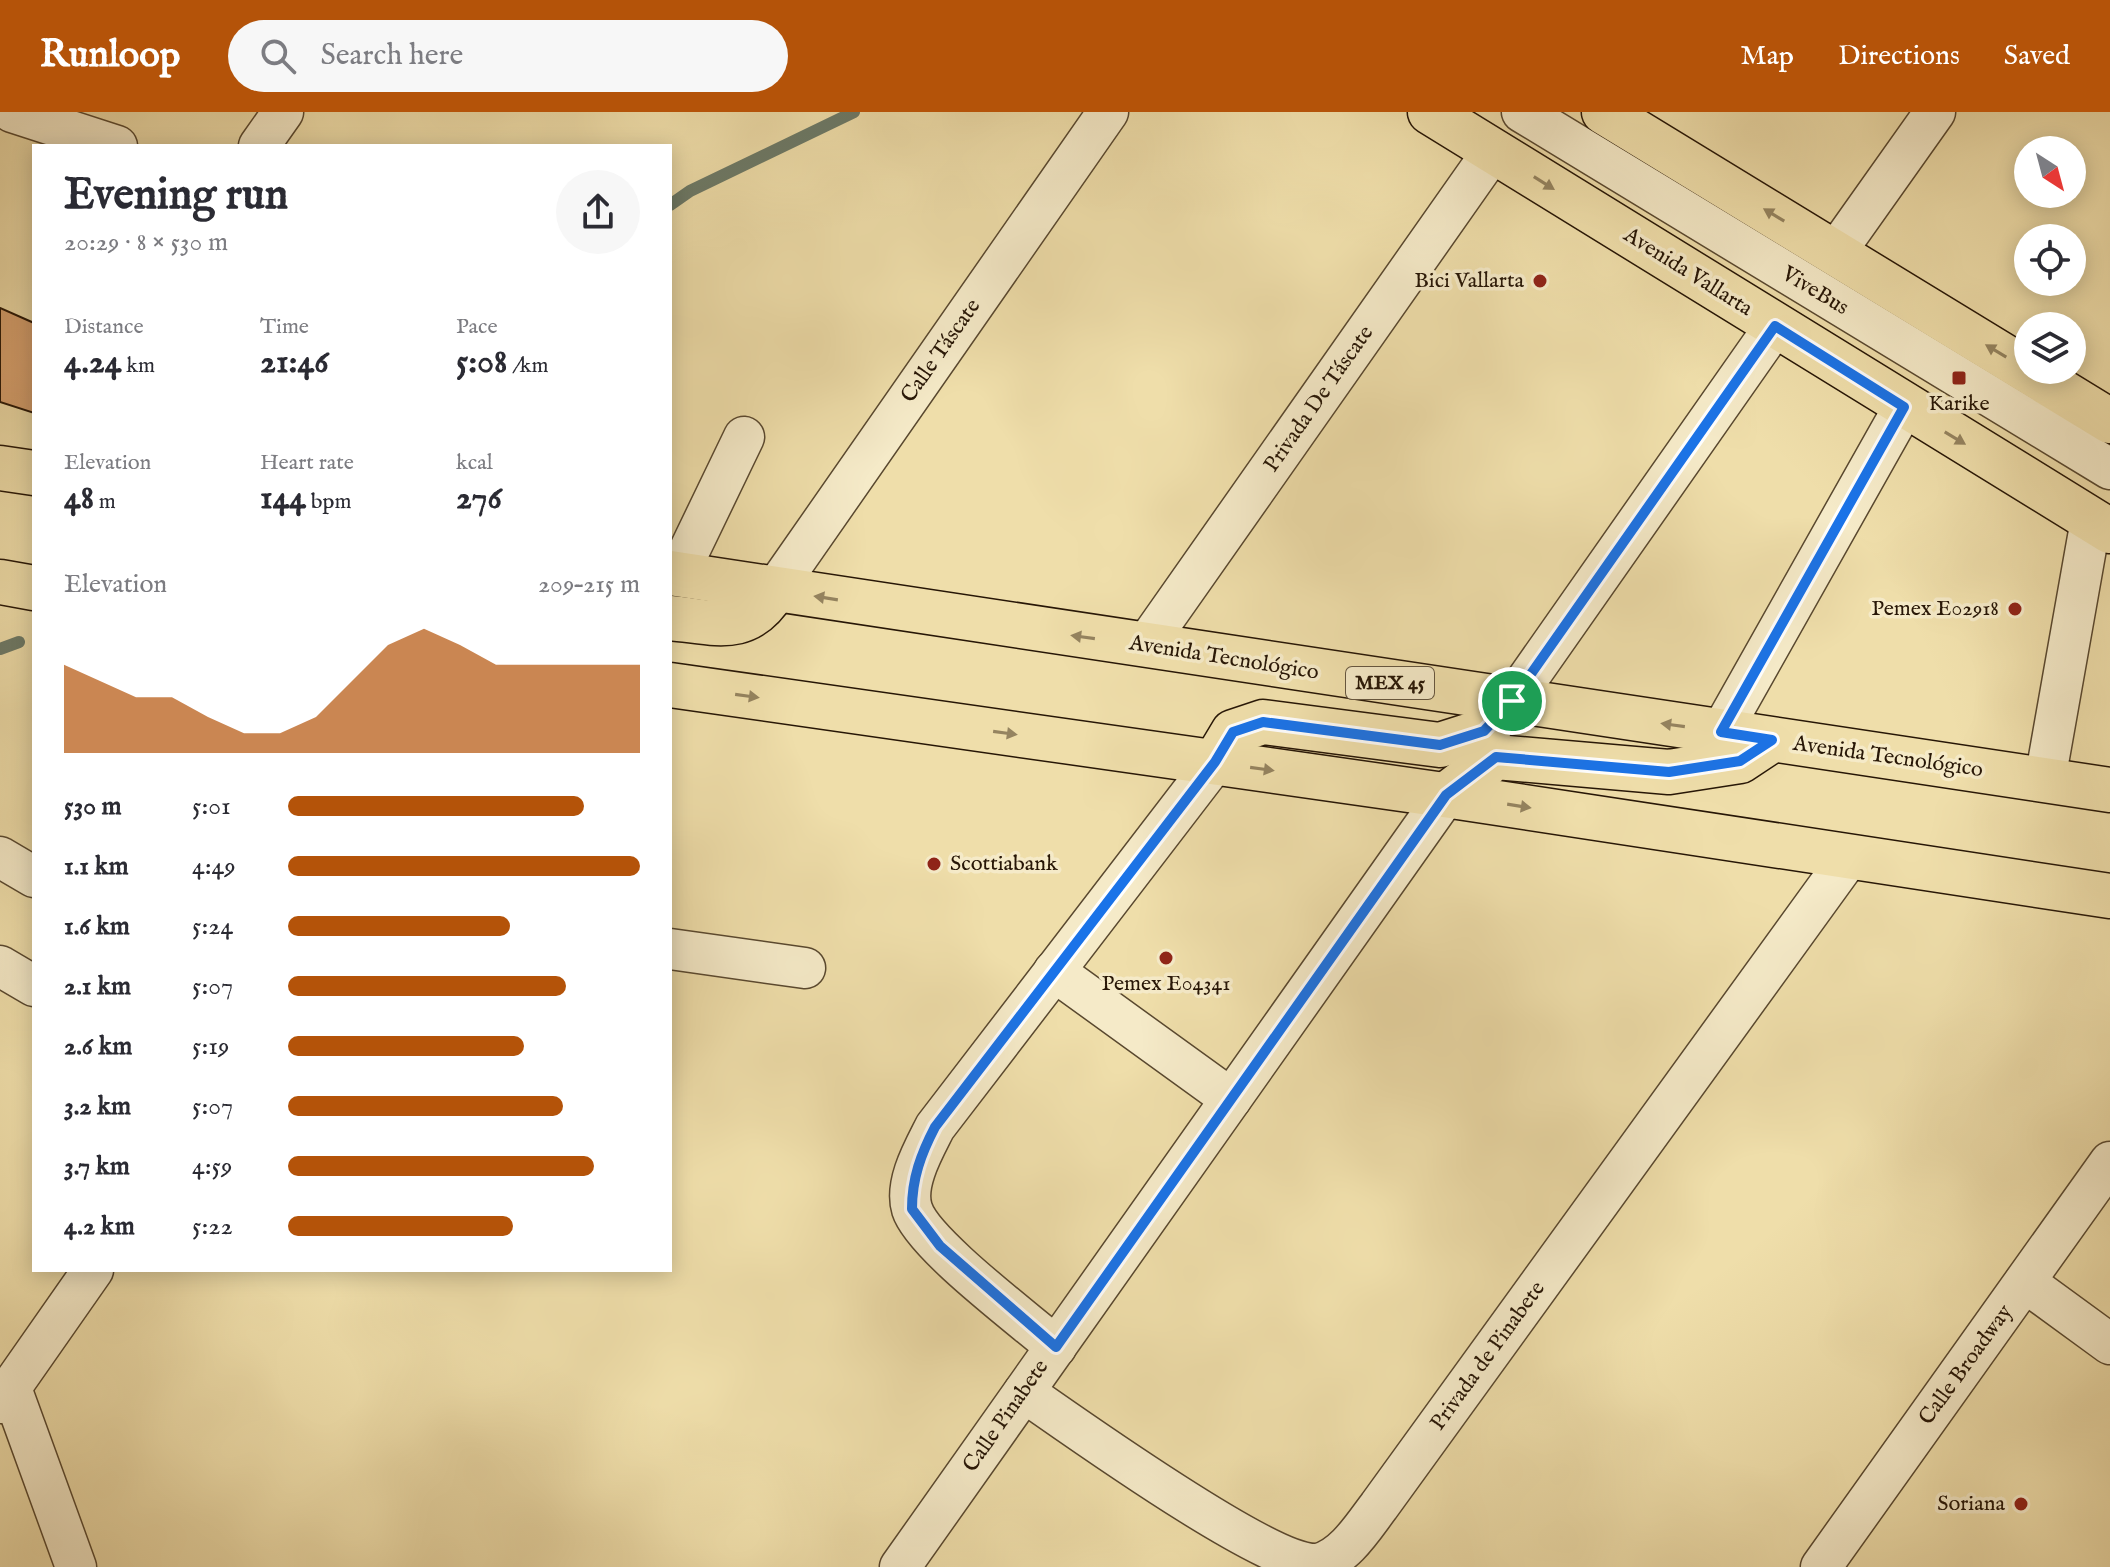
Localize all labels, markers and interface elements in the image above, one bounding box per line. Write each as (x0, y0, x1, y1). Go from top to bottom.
search box (228, 20, 788, 92)
text: Runloop (40, 32, 180, 80)
icon: search (256, 34, 300, 78)
text: Search here (320, 37, 463, 75)
text: Map (1740, 39, 1794, 74)
text: Directions (1838, 39, 1960, 74)
text: Saved (2004, 39, 2070, 74)
north arrow (2014, 136, 2086, 208)
map controls (2014, 136, 2086, 384)
text: Evening run (64, 168, 288, 224)
button: share (556, 170, 640, 254)
one-way arrow (1533, 176, 1555, 190)
one-way arrow (1763, 209, 1785, 223)
street label: Avenida Vallarta (1617, 221, 1758, 323)
button: locate (2014, 224, 2086, 296)
text: 20:29 · 8 × 530 m (64, 226, 228, 259)
street label: ViveBus (1775, 260, 1854, 322)
place label: Bici Vallarta (1414, 267, 1524, 295)
marker: Bici Vallarta (1531, 272, 1549, 290)
street label: Calle Táscate (895, 294, 987, 408)
button: layers (2014, 312, 2086, 384)
text: Distance (64, 313, 144, 341)
text: Time (260, 313, 309, 341)
text: Pace (456, 313, 498, 341)
street label: Privada De Táscate (1258, 320, 1380, 478)
text: 4.24 (64, 341, 121, 384)
text: 21:46 (260, 341, 329, 384)
text: 5:08 (456, 341, 507, 384)
one-way arrow (1985, 344, 2007, 358)
text: km (121, 352, 155, 380)
text: /km (507, 352, 548, 380)
marker: Karike (1950, 369, 1968, 387)
place label: Karike (1928, 390, 1990, 418)
one-way arrow (1944, 431, 1966, 445)
text: Elevation (64, 449, 151, 477)
text: Heart rate (260, 449, 354, 477)
text: kcal (456, 449, 493, 477)
text: 48 (64, 477, 94, 520)
text: 144 (260, 477, 306, 520)
text: 276 (456, 477, 502, 520)
text: m (94, 488, 116, 516)
text: bpm (306, 488, 351, 516)
text: Elevation (64, 568, 167, 601)
text: 209–215 m (538, 568, 640, 601)
one-way arrow (813, 592, 838, 604)
place label: Pemex E02918 (1871, 595, 1999, 623)
marker: Pemex E02918 (2006, 600, 2024, 618)
street label: Avenida Tecnológico (1126, 629, 1321, 687)
one-way arrow (1071, 630, 1096, 643)
road number: MEX 45 (1346, 667, 1434, 699)
pin (1478, 667, 1546, 735)
icon: arrive (1490, 679, 1534, 723)
one-way arrow (735, 690, 760, 703)
one-way arrow (1660, 718, 1685, 731)
one-way arrow (993, 727, 1018, 740)
street label: Avenida Tecnológico (1790, 730, 1985, 784)
one-way arrow (1250, 763, 1275, 776)
text: 530 m (64, 790, 122, 823)
text: 5:01 (192, 790, 231, 823)
one-way arrow (1507, 800, 1532, 813)
text: 1.1 km (64, 850, 129, 883)
text: 4:49 (192, 850, 236, 883)
place label: Scottiabank (950, 850, 1058, 878)
marker: Scottiabank (925, 855, 943, 873)
text: 1.6 km (64, 910, 130, 943)
text: 5:24 (192, 910, 233, 943)
marker: Pemex E04341 (1157, 949, 1175, 967)
text: 2.1 km (64, 970, 131, 1003)
text: 5:07 (192, 970, 233, 1003)
place label: Pemex E04341 (1101, 970, 1231, 998)
text: 2.6 km (64, 1030, 132, 1063)
text: 5:19 (192, 1030, 229, 1063)
text: 3.2 km (64, 1090, 131, 1123)
text: 5:07 (192, 1090, 233, 1123)
text: 3.7 km (64, 1150, 130, 1183)
text: 4:59 (192, 1150, 232, 1183)
text: 4.2 km (64, 1210, 135, 1243)
text: 5:22 (192, 1210, 233, 1243)
street label: Privada de Pinabete (1424, 1276, 1552, 1436)
street label: Calle Broadway (1913, 1299, 2019, 1431)
street label: Calle Pinabete (957, 1354, 1055, 1478)
place label: Soriana (1937, 1490, 2005, 1518)
marker: Soriana (2012, 1495, 2030, 1513)

